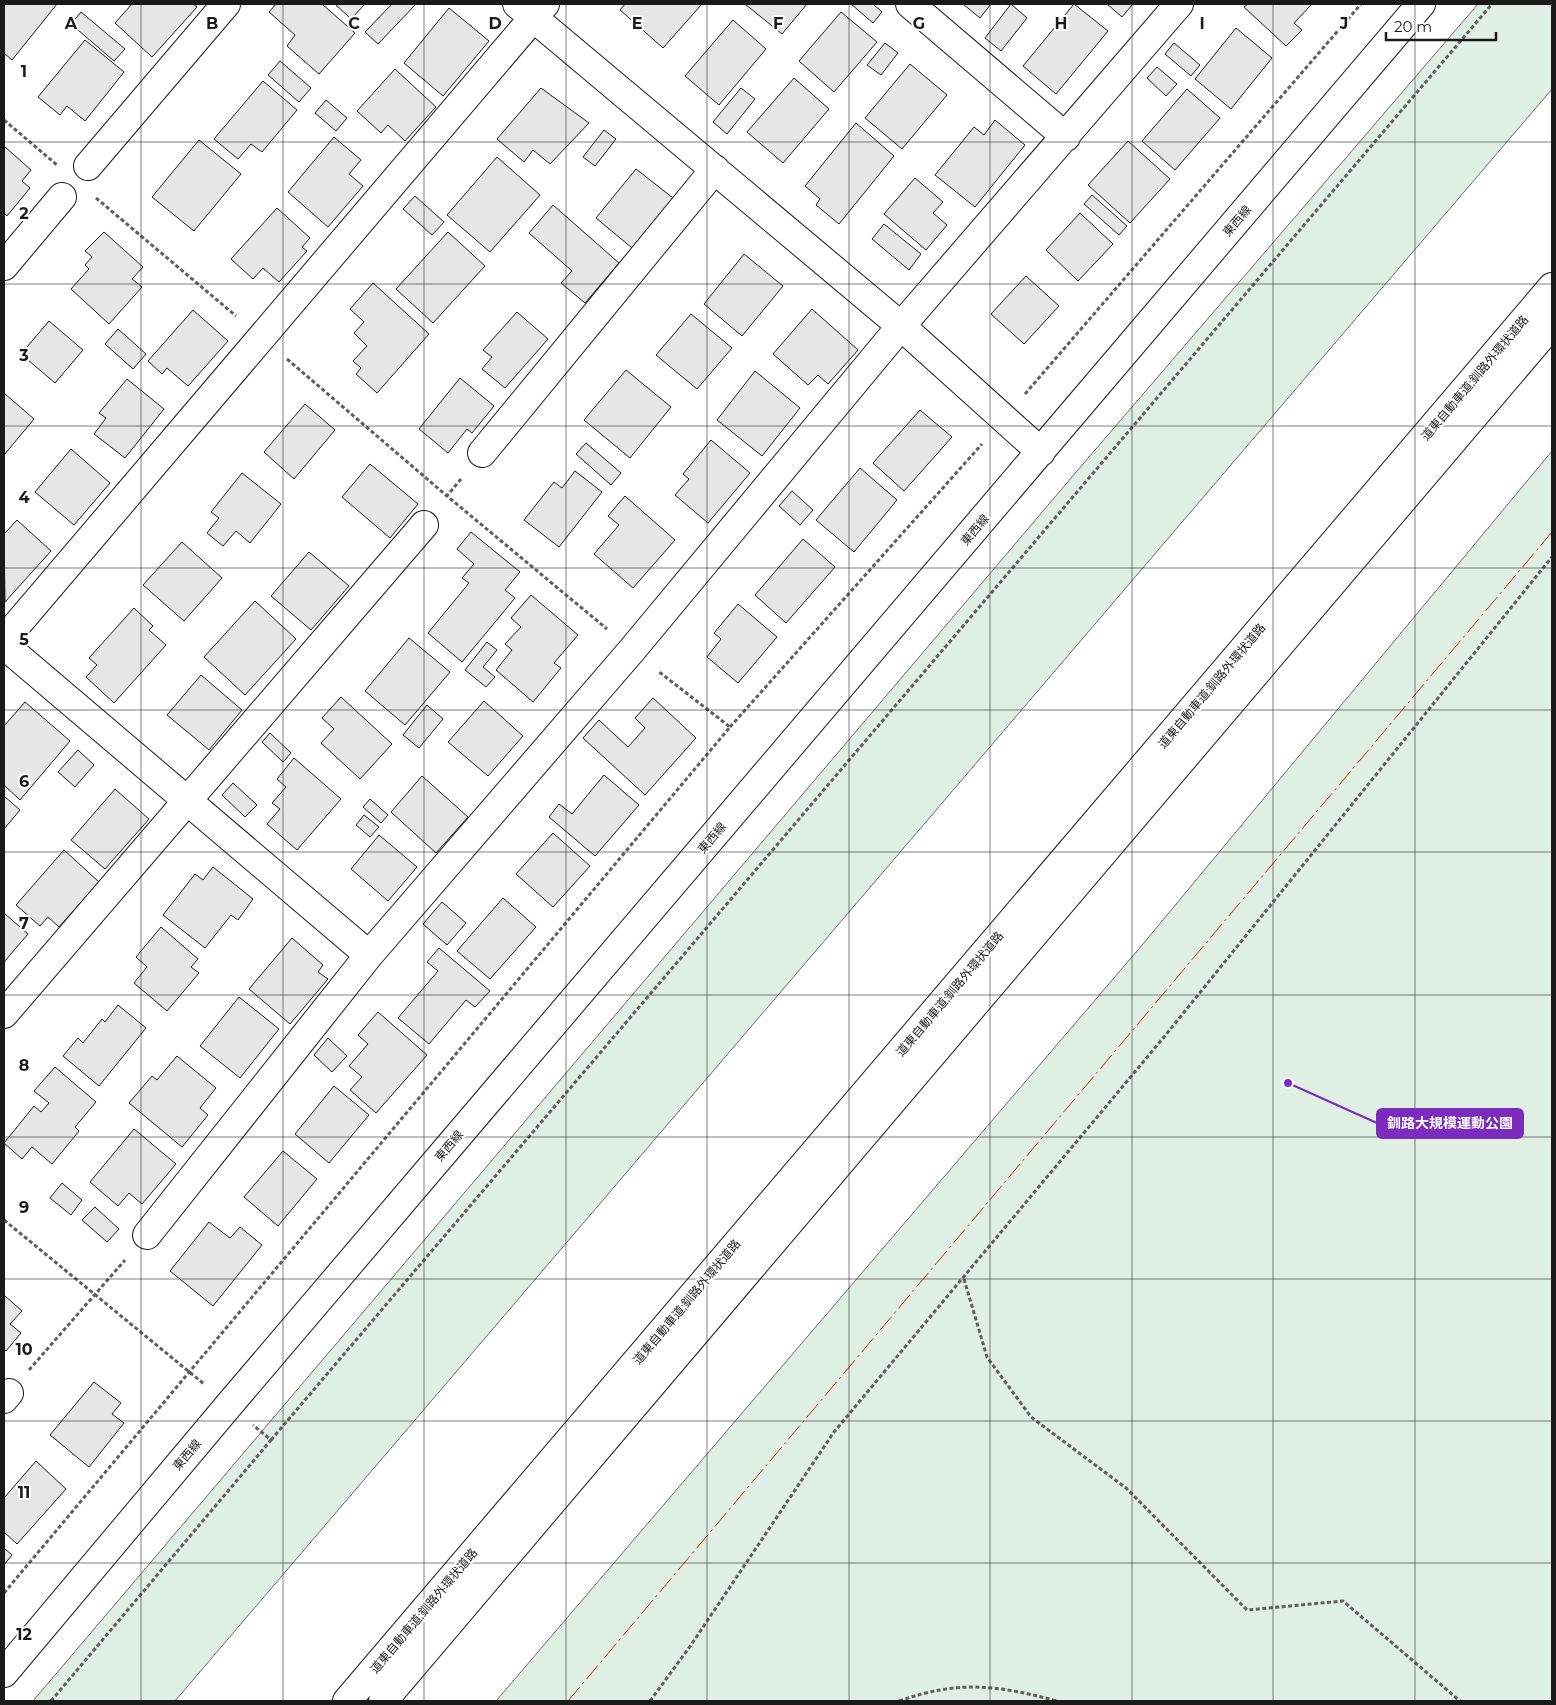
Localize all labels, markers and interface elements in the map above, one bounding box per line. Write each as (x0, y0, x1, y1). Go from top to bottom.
scale bar (1386, 10, 1496, 42)
text: A (64, 14, 78, 33)
text: B (206, 14, 218, 33)
text: C (348, 14, 360, 33)
text: D (488, 14, 502, 33)
text: E (632, 14, 642, 33)
text: F (773, 14, 783, 33)
text: G (913, 14, 925, 33)
text: H (1055, 14, 1067, 33)
text: I (1199, 14, 1205, 33)
text: J (1339, 14, 1348, 33)
text: 20 m (1394, 17, 1432, 36)
text: 1 (21, 62, 27, 81)
street label: 東西線 (1219, 202, 1254, 239)
text: 2 (19, 204, 29, 223)
street label: 道東自動車道;釧路外環状道路 (1418, 312, 1531, 443)
text: 3 (18, 346, 29, 365)
text: 4 (18, 488, 30, 507)
street label: 東西線 (957, 511, 992, 548)
street label: 道東自動車道;釧路外環状道路 (1155, 620, 1268, 751)
text: 5 (19, 630, 29, 649)
text: 6 (19, 772, 29, 791)
street label: 東西線 (694, 819, 729, 856)
text: 7 (19, 914, 29, 933)
street label: 道東自動車道;釧路外環状道路 (893, 928, 1006, 1059)
text: 8 (19, 1056, 29, 1075)
callout: 釧路大規模運動公園 (1377, 1109, 1523, 1138)
text: 釧路大規模運動公園 (1387, 1114, 1513, 1132)
street label: 東西線 (431, 1127, 466, 1164)
text: 9 (19, 1198, 29, 1217)
street label: 道東自動車道;釧路外環状道路 (630, 1236, 743, 1367)
text: 10 (15, 1340, 33, 1359)
street label: 東西線 (169, 1436, 204, 1473)
text: 11 (18, 1483, 30, 1502)
street label: 道東自動車道;釧路外環状道路 (367, 1545, 480, 1676)
text: 12 (16, 1625, 32, 1644)

